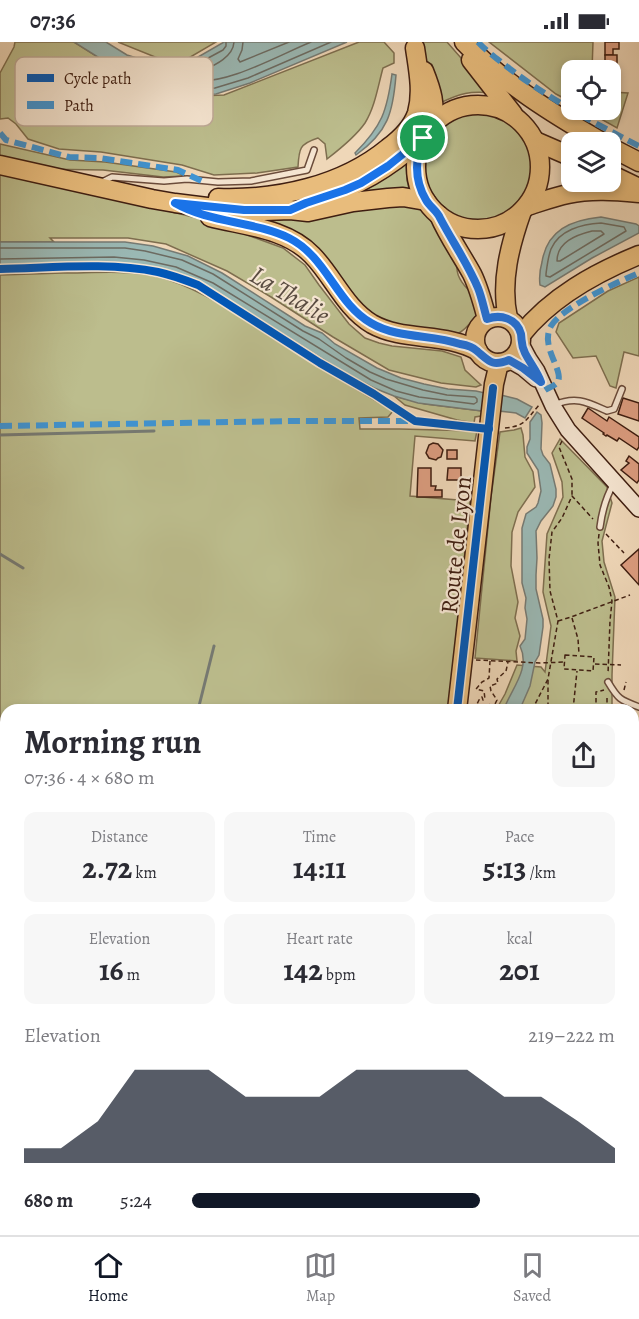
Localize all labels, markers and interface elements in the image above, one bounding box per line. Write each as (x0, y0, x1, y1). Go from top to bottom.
text: 07:36 (30, 6, 75, 36)
legend (15, 57, 213, 126)
map controls (561, 60, 621, 192)
button: locate (561, 60, 621, 120)
text: Cycle path (64, 68, 132, 90)
text: Path (64, 95, 94, 117)
pin (397, 112, 448, 163)
icon: arrive (406, 121, 439, 154)
button: layers (561, 132, 621, 192)
water label: La Thalie (244, 258, 336, 332)
street label: Route de Lyon (433, 475, 479, 615)
text: Morning run (24, 719, 201, 764)
button: share (552, 724, 615, 787)
text: 07:36 · 4 × 680 m (24, 764, 155, 791)
text: Distance (91, 826, 148, 848)
text: Time (303, 826, 336, 848)
text: Pace (505, 826, 534, 848)
text: 2.72 (82, 848, 132, 888)
text: 14:11 (293, 848, 346, 888)
text: 5:13 (483, 848, 526, 888)
text: km (132, 862, 157, 884)
text: /km (526, 862, 556, 884)
text: Elevation (89, 928, 150, 950)
text: Heart rate (286, 928, 353, 950)
text: kcal (507, 928, 532, 950)
text: 16 (99, 950, 124, 990)
text: 142 (283, 950, 323, 990)
text: 201 (499, 950, 540, 990)
text: m (124, 964, 140, 986)
text: bpm (323, 964, 356, 986)
text: Elevation (24, 1022, 101, 1049)
text: 219–222 m (528, 1022, 615, 1049)
text: 680 m (24, 1187, 73, 1214)
text: 5:24 (120, 1187, 152, 1214)
tab: Home (88, 1249, 128, 1307)
tab: Map (304, 1249, 337, 1307)
tab: Saved (513, 1249, 551, 1307)

